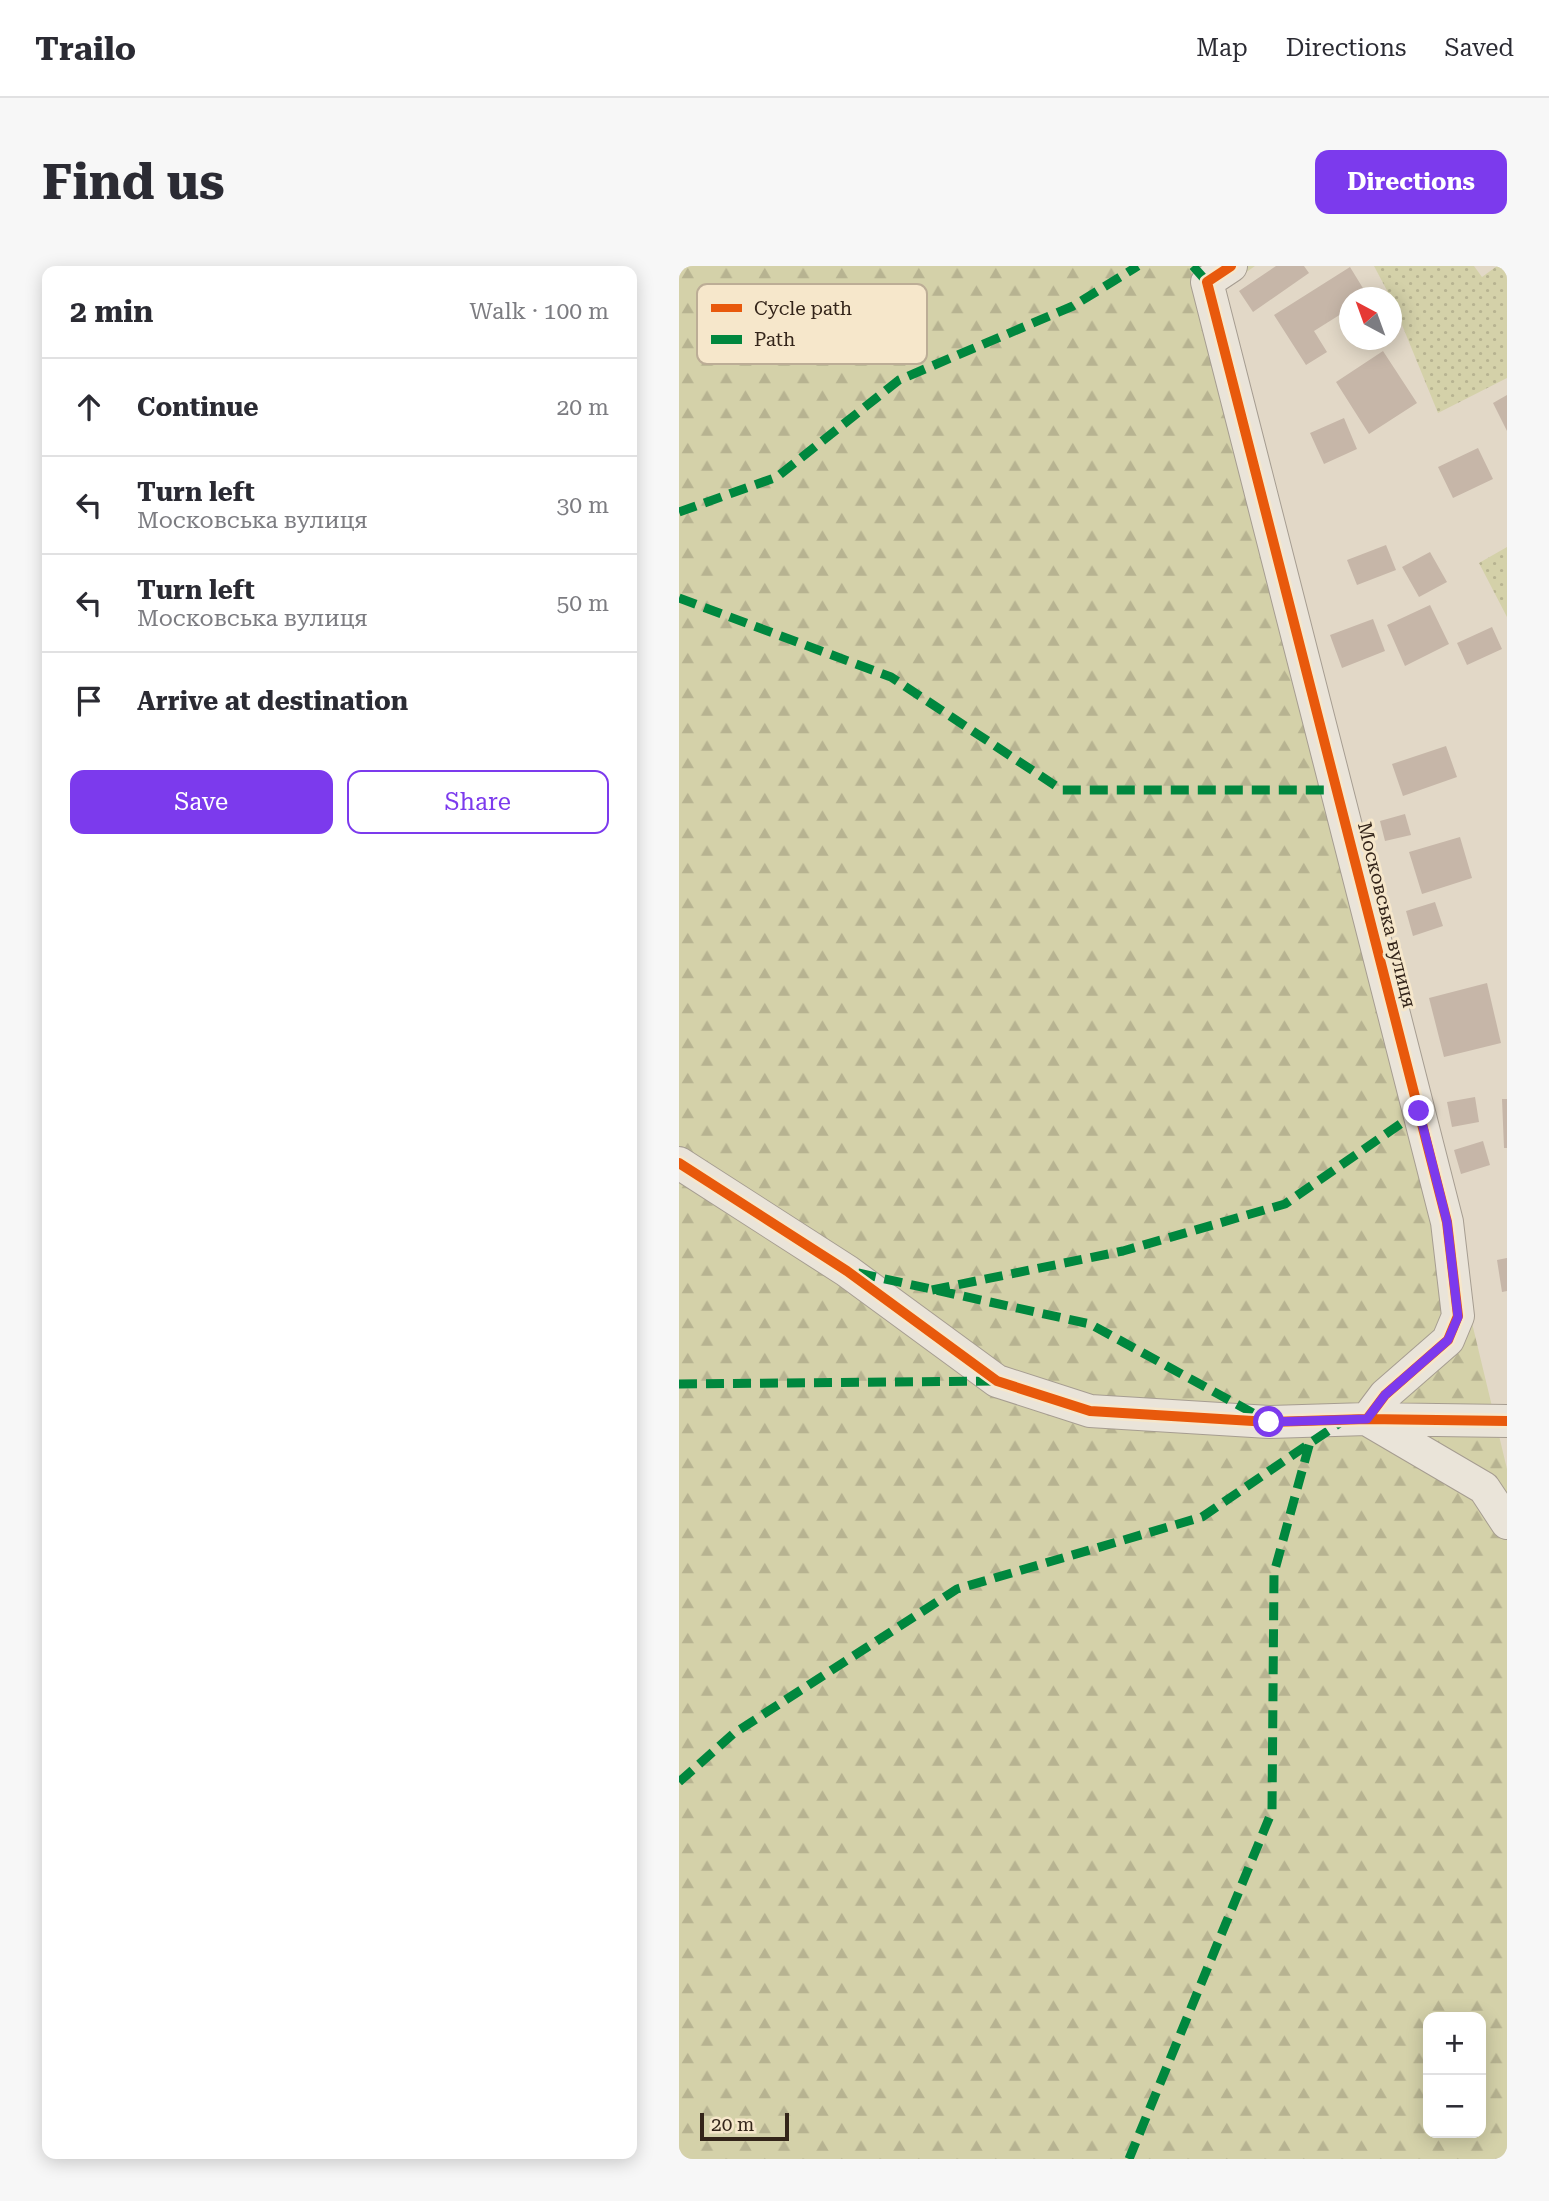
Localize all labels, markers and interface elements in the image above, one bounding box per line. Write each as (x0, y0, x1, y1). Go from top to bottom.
text: Trailo (35, 29, 136, 68)
text: Map (1196, 34, 1248, 62)
text: Directions (1286, 34, 1406, 62)
text: Saved (1444, 34, 1514, 62)
button: Directions (1315, 150, 1507, 214)
text: Find us (42, 154, 225, 211)
legend (697, 284, 927, 364)
north arrow (1339, 287, 1402, 350)
text: 2 min (70, 294, 153, 329)
text: Cycle path (754, 297, 852, 320)
text: Walk · 100 m (470, 298, 609, 325)
text: Path (754, 328, 795, 351)
icon: ahead (70, 388, 108, 426)
text: Continue (137, 392, 259, 422)
text: 20 m (556, 394, 609, 421)
text: Turn left (137, 477, 255, 507)
icon: left (70, 486, 108, 524)
text: 30 m (556, 492, 609, 519)
text: Московська вулиця (137, 507, 368, 534)
text: Turn left (137, 575, 255, 605)
icon: left (70, 584, 108, 622)
text: 50 m (556, 590, 609, 617)
text: Московська вулиця (137, 605, 368, 632)
icon: arrive (70, 682, 108, 720)
text: Arrive at destination (137, 686, 408, 716)
button: Save (70, 770, 333, 834)
button: Share (347, 770, 609, 834)
street label: Московська вулиця (1353, 820, 1421, 1010)
route end (1403, 1095, 1434, 1126)
route start (1253, 1406, 1284, 1437)
map controls (1423, 2012, 1486, 2138)
button: + (1423, 2012, 1486, 2075)
button: − (1423, 2075, 1486, 2138)
scale bar (700, 2110, 789, 2142)
text: 20 m (711, 2113, 754, 2136)

